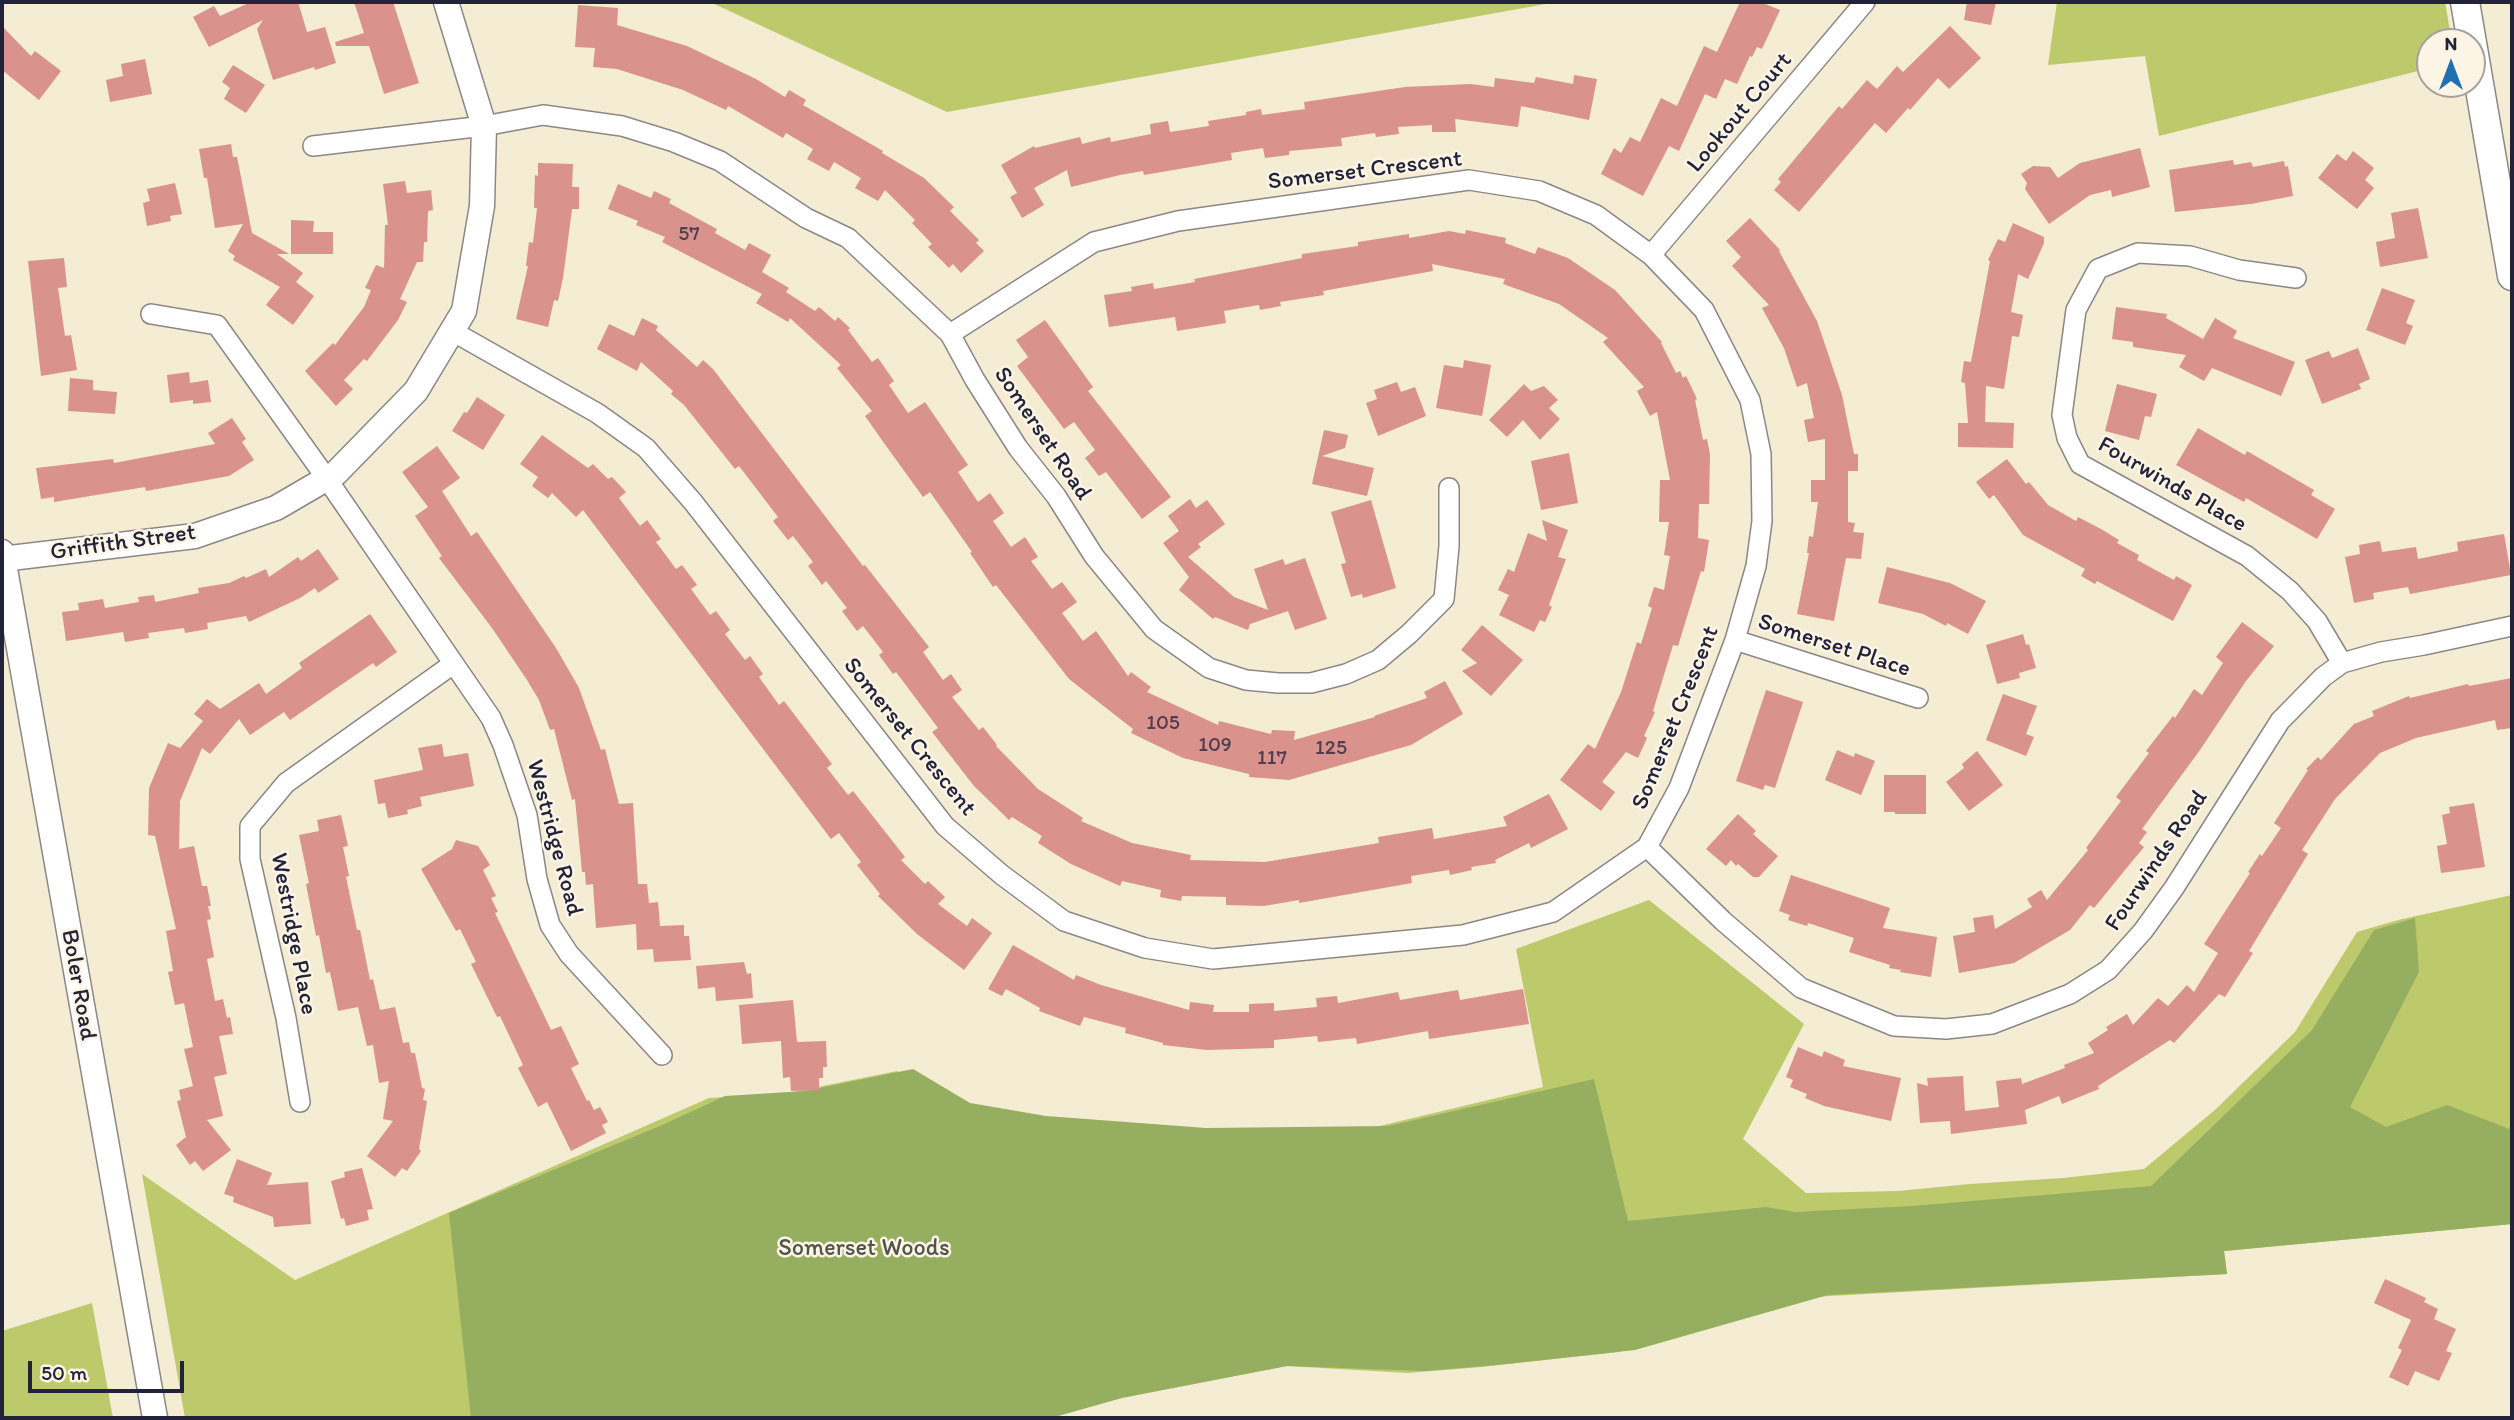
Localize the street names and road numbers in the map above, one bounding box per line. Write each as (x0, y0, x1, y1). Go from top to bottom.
street label: Lookout Court (1681, 47, 1799, 179)
street label: Somerset Crescent (1266, 145, 1464, 197)
street label: Somerset Road (987, 362, 1097, 506)
street label: Fourwinds Place (2092, 431, 2252, 539)
street label: Griffith Street (48, 519, 198, 567)
street label: Somerset Place (1754, 608, 1914, 684)
street label: Somerset Crescent (1626, 622, 1726, 814)
street label: Somerset Crescent (836, 652, 982, 822)
street label: Westridge Road (519, 757, 589, 919)
street label: Fourwinds Road (2099, 785, 2215, 937)
street label: Westridge Place (263, 851, 323, 1017)
street label: Boler Road (54, 927, 102, 1043)

